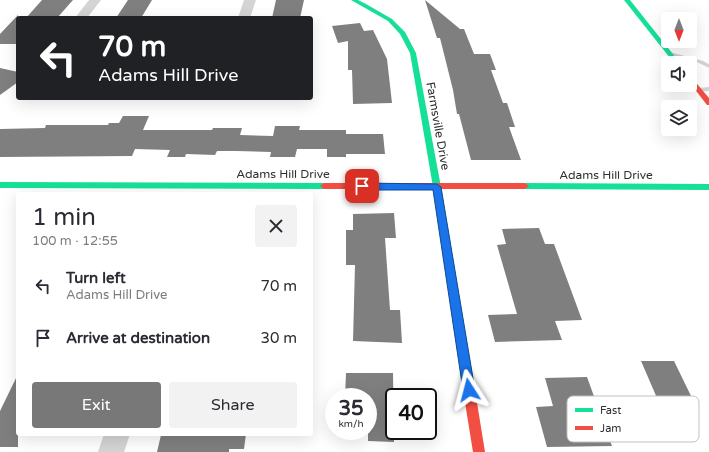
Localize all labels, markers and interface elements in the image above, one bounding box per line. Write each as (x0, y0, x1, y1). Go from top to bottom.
north arrow (661, 12, 697, 48)
map controls (661, 12, 697, 136)
text: 70 m (98, 30, 166, 64)
icon: left (32, 32, 84, 84)
button: sound (661, 56, 697, 92)
text: Adams Hill Drive (98, 64, 238, 86)
street label: Farmsville Drive (423, 81, 453, 171)
button: layers (661, 100, 697, 136)
street label: Adams Hill Drive (236, 167, 330, 181)
street label: Adams Hill Drive (559, 168, 653, 182)
pin (345, 169, 379, 203)
icon: arrive (351, 175, 373, 197)
text: 1 min (32, 203, 96, 232)
button: close (255, 205, 297, 247)
text: 100 m · 12:55 (32, 233, 118, 249)
text: Turn left (66, 269, 126, 287)
icon: left (32, 275, 54, 297)
text: 70 m (260, 277, 297, 295)
text: Adams Hill Drive (66, 287, 167, 303)
icon: arrive (32, 327, 54, 349)
text: Arrive at destination (66, 329, 210, 347)
text: 30 m (260, 329, 297, 347)
position arrow (448, 369, 490, 411)
button: Exit (32, 382, 161, 428)
button: Share (169, 382, 297, 428)
speed limit sign: 40 (385, 388, 437, 440)
legend (567, 396, 699, 442)
text: 35 (338, 397, 364, 421)
text: Fast (600, 404, 621, 417)
text: km/h (338, 418, 364, 430)
text: Jam (600, 422, 621, 435)

